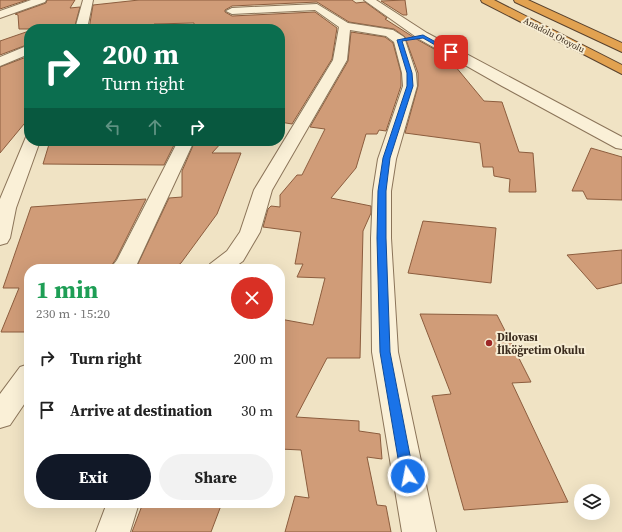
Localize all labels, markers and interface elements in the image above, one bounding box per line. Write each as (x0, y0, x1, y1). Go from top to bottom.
street label: Anadolu Otoyolu (521, 14, 587, 56)
text: 200 m (102, 35, 179, 73)
pin (434, 35, 468, 69)
icon: right (36, 40, 88, 92)
icon: arrive (440, 41, 462, 63)
text: Turn right (102, 71, 184, 96)
icon: left (102, 116, 124, 138)
icon: ahead (144, 116, 166, 138)
icon: right (186, 116, 208, 138)
text: 1 min (36, 273, 98, 306)
button: close (231, 277, 273, 319)
text: 230 m · 15:20 (36, 305, 110, 322)
place label: Dilovası İlköğretim Okulu (497, 330, 585, 358)
marker: Dilovası İlköğretim Okulu (484, 338, 494, 348)
icon: right (36, 347, 58, 369)
text: Turn right (70, 348, 142, 369)
text: 200 m (233, 348, 273, 369)
icon: arrive (36, 399, 58, 421)
text: Arrive at destination (70, 400, 212, 421)
text: 30 m (241, 400, 273, 421)
button: Exit (36, 454, 151, 500)
button: Share (159, 454, 273, 500)
position arrow (387, 455, 429, 497)
map controls (574, 484, 610, 520)
button: layers (574, 484, 610, 520)

